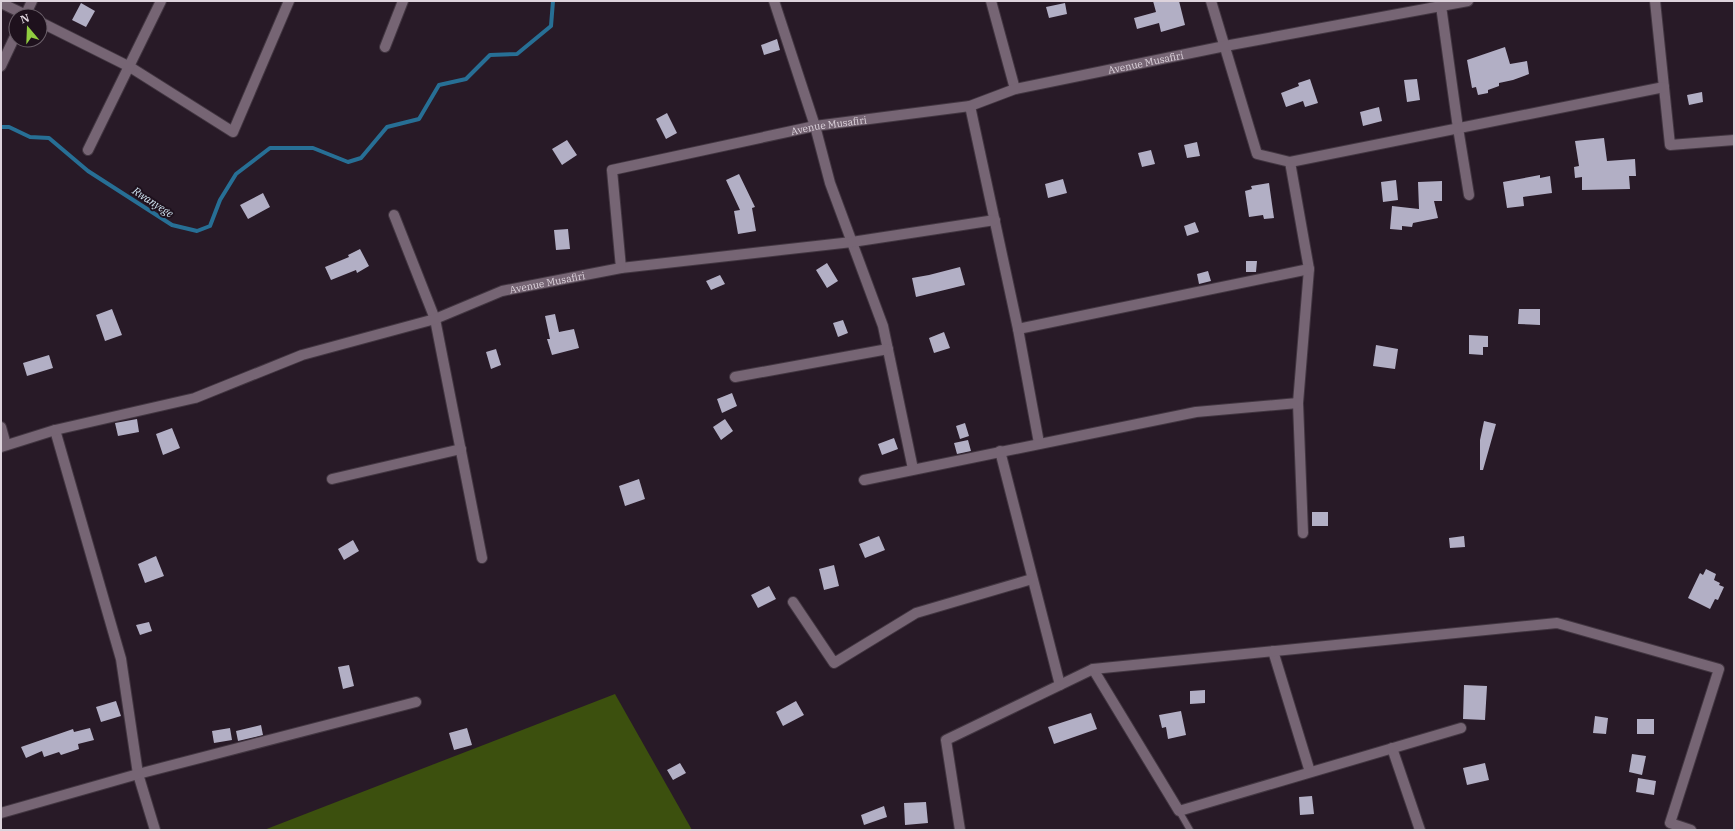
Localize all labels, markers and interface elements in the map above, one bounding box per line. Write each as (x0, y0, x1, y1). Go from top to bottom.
north arrow (8, 8, 48, 48)
text: N (18, 10, 31, 27)
street label: Avenue Musafiri (1107, 49, 1185, 77)
street label: Avenue Musafiri (790, 113, 868, 138)
water label: Rwanyege (129, 183, 176, 221)
street label: Avenue Musafiri (508, 269, 586, 296)

